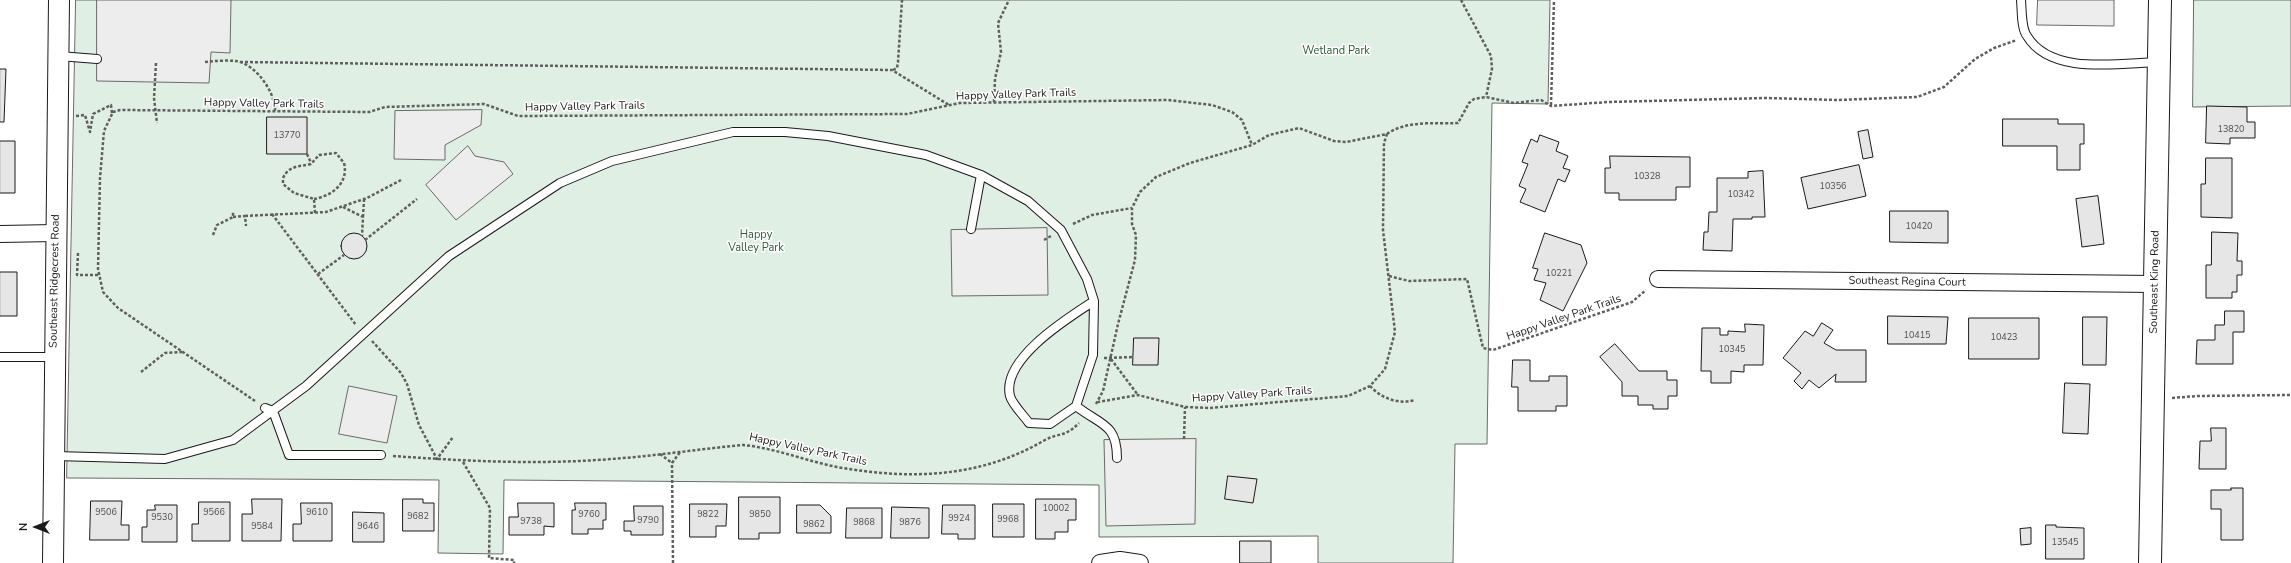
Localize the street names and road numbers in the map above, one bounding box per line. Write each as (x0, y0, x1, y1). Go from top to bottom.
street label: Happy Valley Park Trails (956, 86, 1076, 104)
street label: Happy Valley Park Trails (204, 96, 324, 112)
street label: Happy Valley Park Trails (525, 99, 645, 115)
street label: Southeast Ridgecrest Road (47, 214, 63, 348)
street label: Southeast King Road (2147, 230, 2163, 334)
street label: Southeast Regina Court (1848, 274, 1966, 290)
street label: Happy Valley Park Trails (1505, 292, 1623, 344)
street label: Happy Valley Park Trails (1192, 384, 1312, 406)
street label: Happy Valley Park Trails (748, 431, 868, 469)

